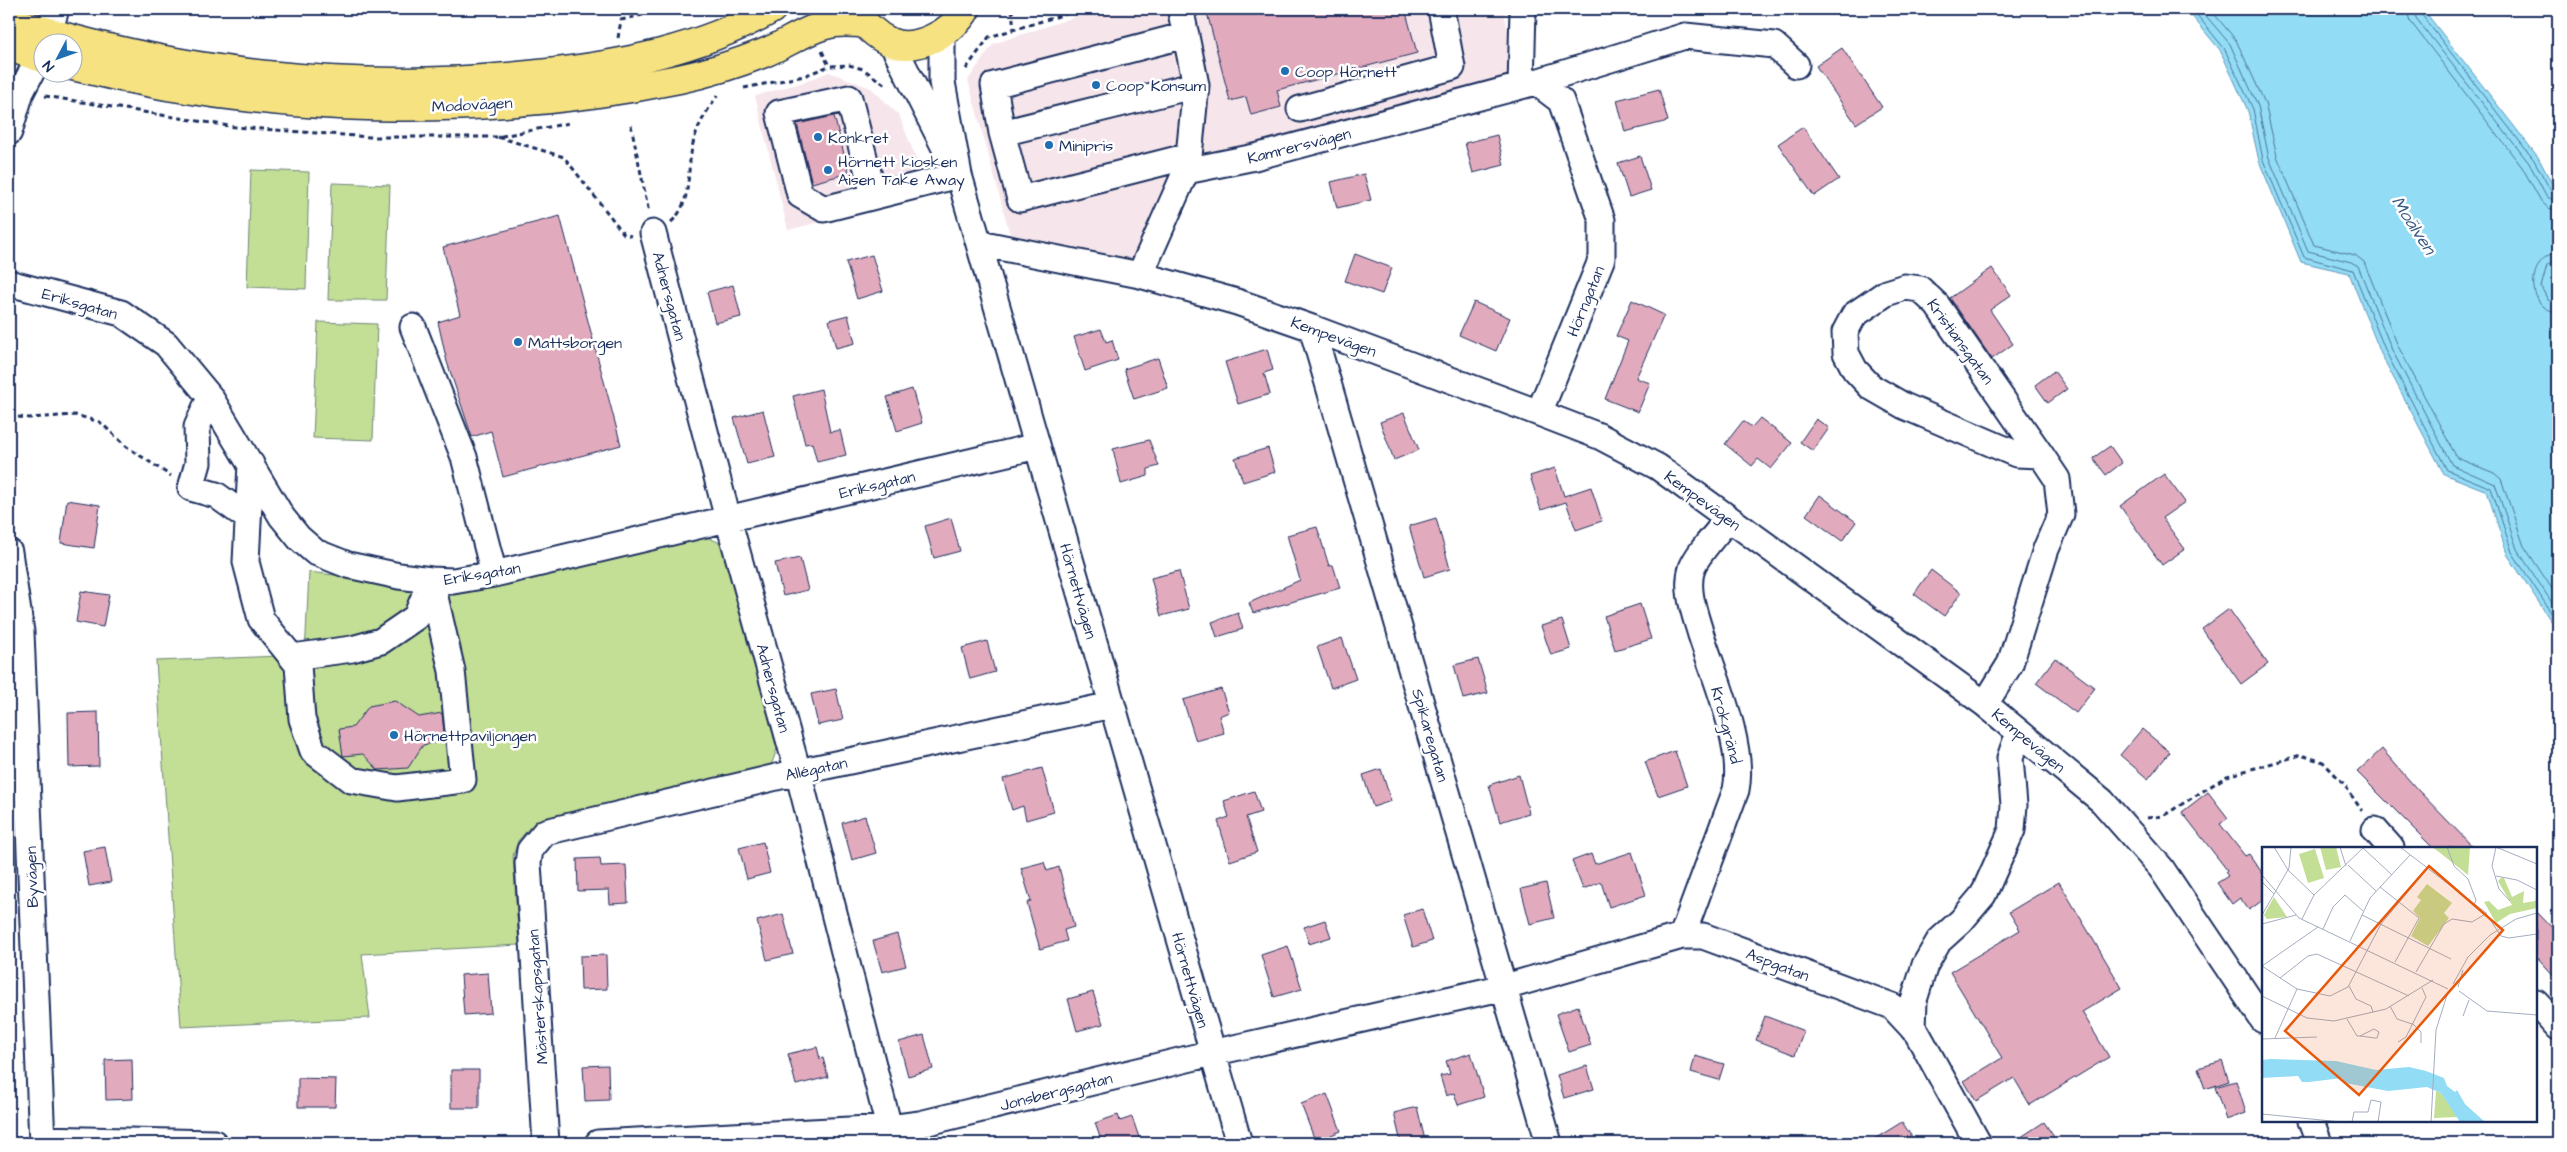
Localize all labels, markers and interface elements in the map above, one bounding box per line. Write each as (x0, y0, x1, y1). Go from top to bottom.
north arrow (32, 32, 82, 82)
text: N (38, 56, 59, 76)
place label: Coop Hörnett (1295, 61, 1397, 83)
marker: Coop Hörnett (1279, 65, 1291, 77)
place label: Coop Konsum (1106, 75, 1206, 97)
marker: Coop Konsum (1090, 79, 1102, 91)
street label: Modovägen (431, 92, 513, 119)
street label: Kamrersvägen (1245, 122, 1354, 170)
place label: Konkret (828, 127, 889, 149)
marker: Konkret (812, 131, 824, 143)
place label: Minipris (1059, 135, 1113, 157)
marker: Minipris (1043, 139, 1055, 151)
place label: Hörnett kiosken Aisen Take Away (838, 151, 965, 192)
marker: Hörnett kiosken Aisen Take Away (822, 164, 834, 176)
water label: Moälven (2385, 191, 2443, 261)
street label: Adnersgatan (646, 249, 691, 343)
street label: Hörngatan (1562, 263, 1611, 340)
street label: Eriksgatan (39, 283, 120, 326)
street label: Kristiansgatan (1921, 294, 1999, 390)
street label: Kempevägen (1287, 311, 1380, 364)
place label: Mattsborgen (528, 332, 622, 355)
marker: Mattsborgen (512, 336, 524, 348)
street label: Eriksgatan (837, 466, 918, 505)
street label: Kempevägen (1659, 466, 1745, 537)
street label: Hörnettvägen (1053, 541, 1102, 642)
street label: Eriksgatan (442, 557, 522, 592)
street label: Adnersgatan (750, 641, 795, 735)
street label: Krokgränd (1704, 684, 1747, 766)
street label: Spikaregatan (1405, 686, 1454, 785)
street label: Kempevägen (1986, 704, 2070, 779)
place label: Hörnettpaviljongen (404, 725, 536, 748)
marker: Hörnettpaviljongen (388, 729, 400, 741)
street label: Allégatan (783, 752, 849, 787)
street label: Byvägen (20, 846, 45, 908)
inset map (2262, 847, 2537, 1122)
street label: Mästerskapsgatan (522, 929, 555, 1065)
street label: Hörnettvägen (1165, 930, 1214, 1031)
street label: Aspgatan (1742, 943, 1812, 988)
street label: Jonsbergsgatan (998, 1067, 1115, 1118)

